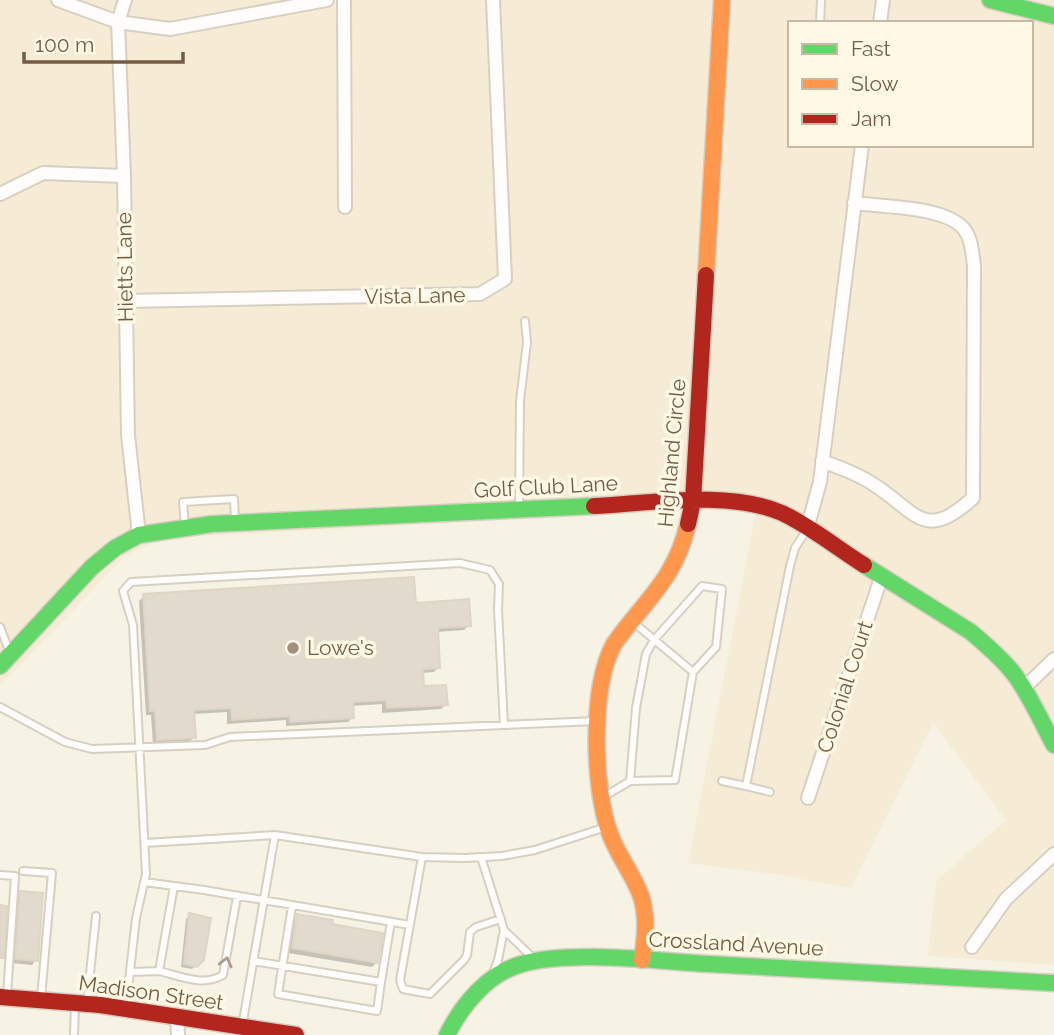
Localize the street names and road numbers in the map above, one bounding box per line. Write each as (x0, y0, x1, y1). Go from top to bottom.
street label: Hietts Lane (111, 212, 138, 322)
street label: Vista Lane (364, 282, 466, 309)
street label: Highland Circle (653, 378, 690, 528)
street label: Golf Club Lane (473, 470, 619, 503)
street label: Colonial Court (811, 618, 878, 756)
street label: Crossland Avenue (648, 926, 824, 961)
street label: Madison Street (77, 970, 225, 1015)

